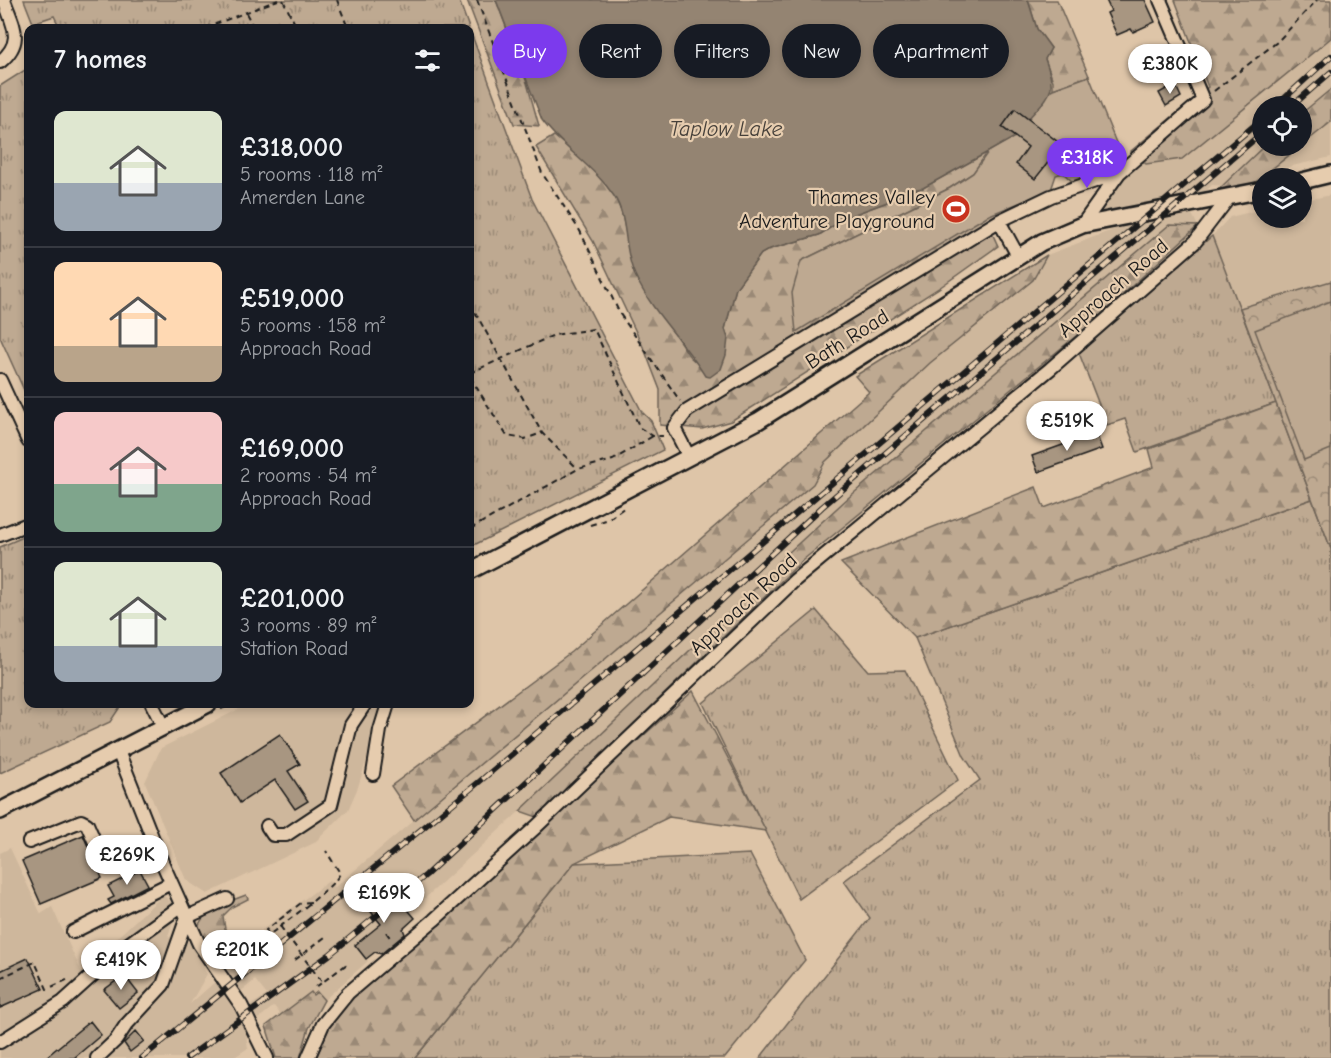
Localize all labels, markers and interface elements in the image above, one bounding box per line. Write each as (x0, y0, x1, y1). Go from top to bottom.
chip: Buy (492, 24, 567, 78)
chip: Rent (579, 24, 662, 78)
chip: Filters (674, 24, 770, 78)
chip: New (782, 24, 861, 78)
chip: Apartment (873, 24, 1009, 78)
icon: filters (411, 44, 444, 77)
pin: £380K (1128, 44, 1212, 95)
text: 7 homes (54, 45, 147, 75)
text: £380K (1142, 52, 1198, 75)
map controls (1252, 96, 1312, 228)
button: locate (1252, 96, 1312, 156)
water label: Taplow Lake (669, 116, 783, 142)
text: £318,000 (240, 133, 343, 163)
icon: home (102, 135, 174, 207)
pin: £318K (1045, 138, 1129, 189)
text: £318K (1061, 146, 1113, 169)
text: 5 rooms · 118 m² (240, 163, 382, 186)
button: layers (1252, 168, 1312, 228)
place label: Thames Valley Adventure Playground (739, 185, 936, 233)
text: Amerden Lane (240, 186, 365, 209)
sports icon: Thames Valley Adventure Playground (940, 193, 972, 225)
street label: Approach Road (1053, 234, 1173, 342)
text: £519,000 (240, 284, 344, 314)
icon: home (102, 286, 174, 358)
street label: Bath Road (801, 304, 893, 374)
text: 5 rooms · 158 m² (240, 314, 385, 337)
text: Approach Road (240, 337, 372, 360)
pin: £519K (1025, 401, 1109, 452)
text: £519K (1040, 409, 1094, 432)
text: £169,000 (240, 434, 344, 464)
icon: home (102, 436, 174, 508)
text: 2 rooms · 54 m² (240, 464, 376, 487)
text: Approach Road (240, 487, 372, 510)
street label: Approach Road (684, 548, 802, 660)
text: £201,000 (240, 584, 345, 614)
icon: home (102, 586, 174, 658)
text: 3 rooms · 89 m² (240, 614, 376, 637)
text: Station Road (240, 637, 348, 660)
pin: £269K (85, 835, 169, 886)
text: £269K (99, 843, 155, 866)
pin: £169K (342, 873, 426, 924)
text: £169K (357, 881, 411, 904)
pin: £201K (200, 930, 284, 981)
text: £201K (215, 938, 269, 961)
pin: £419K (79, 940, 163, 991)
text: £419K (95, 948, 147, 971)

